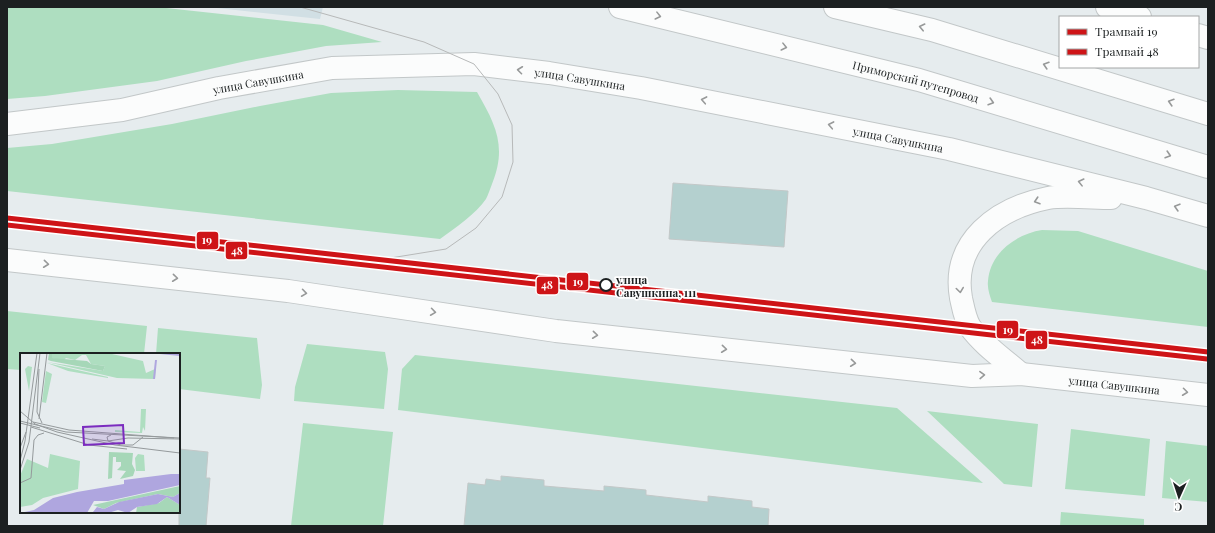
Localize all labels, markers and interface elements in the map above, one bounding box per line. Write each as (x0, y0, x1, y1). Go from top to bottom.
one-way arrow (655, 12, 661, 20)
legend (1059, 16, 1199, 68)
text: Трамвай 19 (1095, 23, 1158, 39)
one-way arrow (919, 24, 925, 32)
one-way arrow (781, 43, 787, 51)
text: Трамвай 48 (1095, 43, 1159, 59)
street label: Приморский путепровод (851, 57, 981, 105)
one-way arrow (1043, 61, 1050, 70)
street label: улица Савушкина (533, 64, 627, 93)
street label: улица Савушкина (210, 66, 305, 97)
one-way arrow (517, 66, 523, 75)
one-way arrow (701, 97, 707, 105)
one-way arrow (987, 97, 994, 106)
one-way arrow (1167, 98, 1174, 107)
one-way arrow (828, 122, 834, 130)
street label: улица Савушкина (851, 122, 945, 155)
one-way arrow (1165, 150, 1172, 159)
one-way arrow (1078, 178, 1085, 187)
one-way arrow (1034, 196, 1041, 205)
one-way arrow (1174, 203, 1181, 212)
line badge: 19 (196, 231, 219, 250)
text: 19 (202, 232, 212, 247)
line badge: 48 (225, 241, 248, 260)
text: 48 (231, 243, 243, 258)
one-way arrow (43, 259, 49, 268)
line badge: 19 (566, 272, 589, 291)
place label: улица Савушкина, 111 (615, 272, 696, 300)
one-way arrow (172, 274, 178, 283)
text: 19 (573, 274, 583, 289)
line badge: 48 (536, 276, 559, 295)
text: 48 (541, 277, 553, 292)
marker: улица Савушкина, 111 (599, 278, 613, 292)
one-way arrow (955, 287, 964, 293)
one-way arrow (301, 288, 307, 297)
one-way arrow (430, 307, 436, 316)
line badge: 19 (996, 320, 1019, 339)
text: 19 (1003, 322, 1013, 337)
one-way arrow (592, 330, 598, 339)
line badge: 48 (1025, 330, 1048, 350)
text: 48 (1031, 332, 1043, 347)
one-way arrow (721, 344, 727, 353)
inset map (20, 353, 180, 513)
one-way arrow (850, 359, 856, 368)
one-way arrow (979, 371, 985, 379)
street label: улица Савушкина (1067, 372, 1161, 397)
one-way arrow (1182, 388, 1188, 397)
north arrow (1159, 477, 1199, 517)
text: С (1174, 500, 1183, 515)

